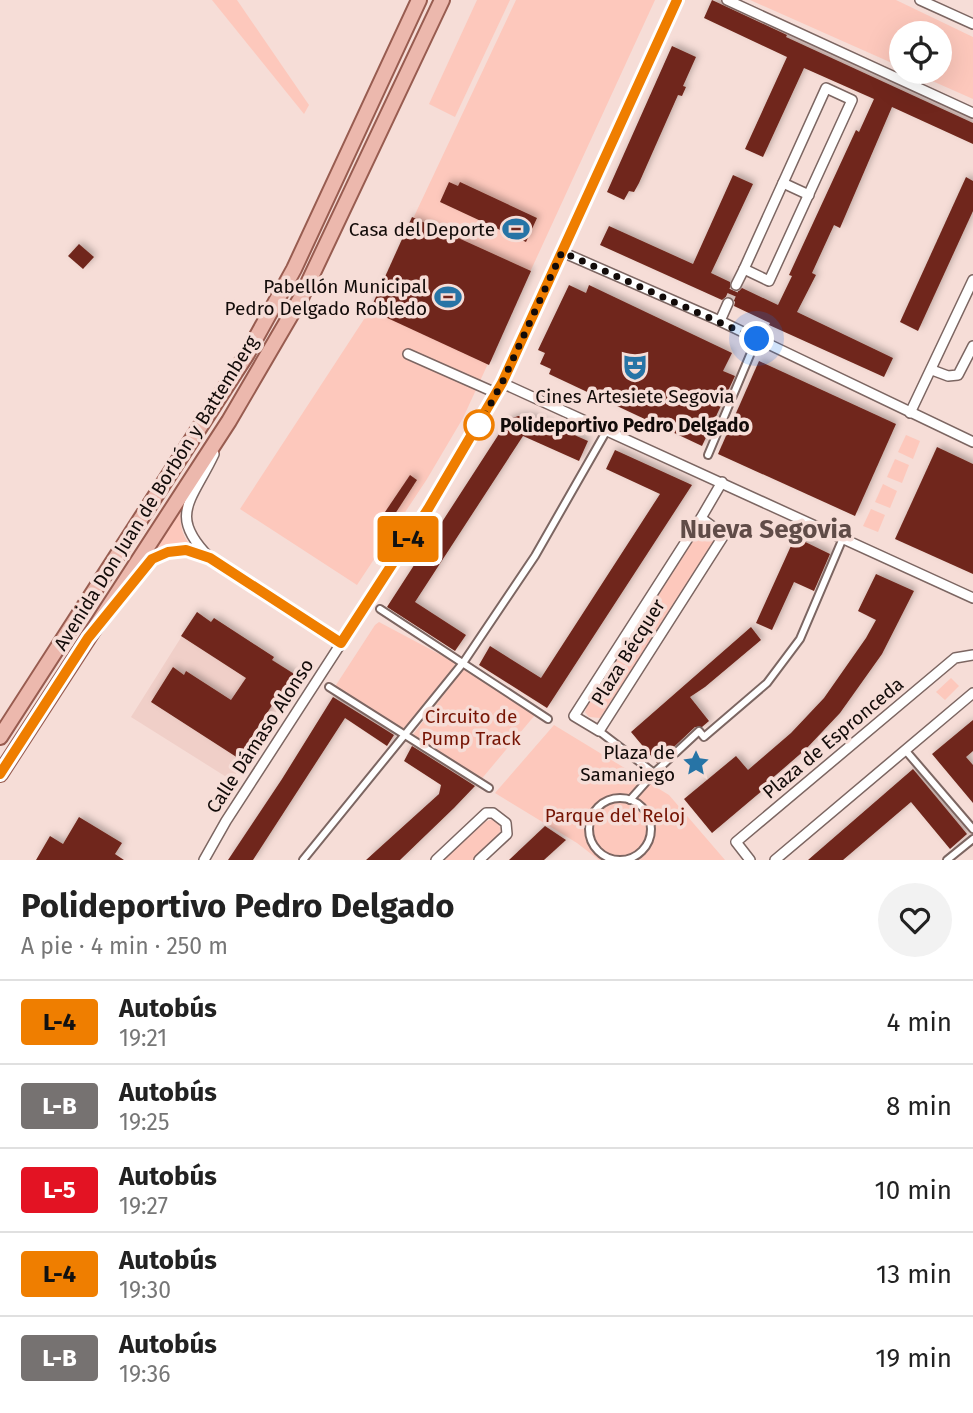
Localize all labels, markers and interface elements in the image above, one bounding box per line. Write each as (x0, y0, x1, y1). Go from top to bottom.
map controls (889, 21, 952, 84)
button: locate (889, 21, 952, 84)
sports icon: Casa del Deporte (501, 214, 531, 244)
place label: Casa del Deporte (349, 218, 495, 241)
place label: Pabellón Municipal Pedro Delgado Robledo (225, 275, 427, 320)
sports icon: Pabellón Municipal Pedro Delgado Robledo (433, 282, 463, 312)
your location (739, 321, 774, 356)
street label: Avenida Don Juan de Borbón y Battemberg (49, 331, 263, 655)
theatre icon: Cines Artesiete Segovia (620, 352, 650, 382)
place label: Cines Artesiete Segovia (535, 385, 735, 408)
marker: Polideportivo Pedro Delgado (464, 410, 494, 440)
place label: Polideportivo Pedro Delgado (500, 414, 750, 437)
district label: Nueva Segovia (680, 514, 852, 545)
line badge: L-4 (368, 516, 448, 562)
text: L-4 (392, 525, 425, 553)
street label: Plaza Bécquer (586, 594, 670, 709)
street label: Calle Dámaso Alonso (201, 655, 319, 817)
street label: Plaza de Espronceda (758, 672, 908, 804)
park label: Circuito de Pump Track (421, 705, 521, 750)
place label: Plaza de Samaniego (580, 741, 675, 786)
place icon: Plaza de Samaniego (681, 748, 711, 778)
park label: Parque del Reloj (545, 804, 685, 827)
button: heart (878, 883, 952, 957)
text: Polideportivo Pedro Delgado (21, 886, 454, 926)
text: A pie · 4 min · 250 m (21, 932, 228, 960)
text: Autobús (119, 993, 217, 1024)
text: 4 min (886, 1007, 952, 1038)
text: L-4 (43, 1008, 76, 1036)
text: 19:21 (119, 1024, 167, 1052)
text: Autobús (119, 1077, 217, 1108)
text: 8 min (886, 1091, 952, 1122)
text: L-B (42, 1092, 77, 1120)
text: 19:25 (119, 1108, 169, 1136)
text: Autobús (119, 1161, 217, 1192)
text: 10 min (874, 1175, 952, 1206)
text: L-5 (43, 1176, 76, 1204)
text: 19:27 (119, 1192, 168, 1220)
text: Autobús (119, 1245, 217, 1276)
text: 13 min (876, 1259, 952, 1290)
text: L-4 (43, 1260, 76, 1288)
text: 19:30 (119, 1276, 171, 1304)
text: Autobús (119, 1329, 217, 1360)
text: 19 min (875, 1343, 952, 1374)
text: L-B (42, 1344, 77, 1372)
text: 19:36 (119, 1360, 171, 1388)

